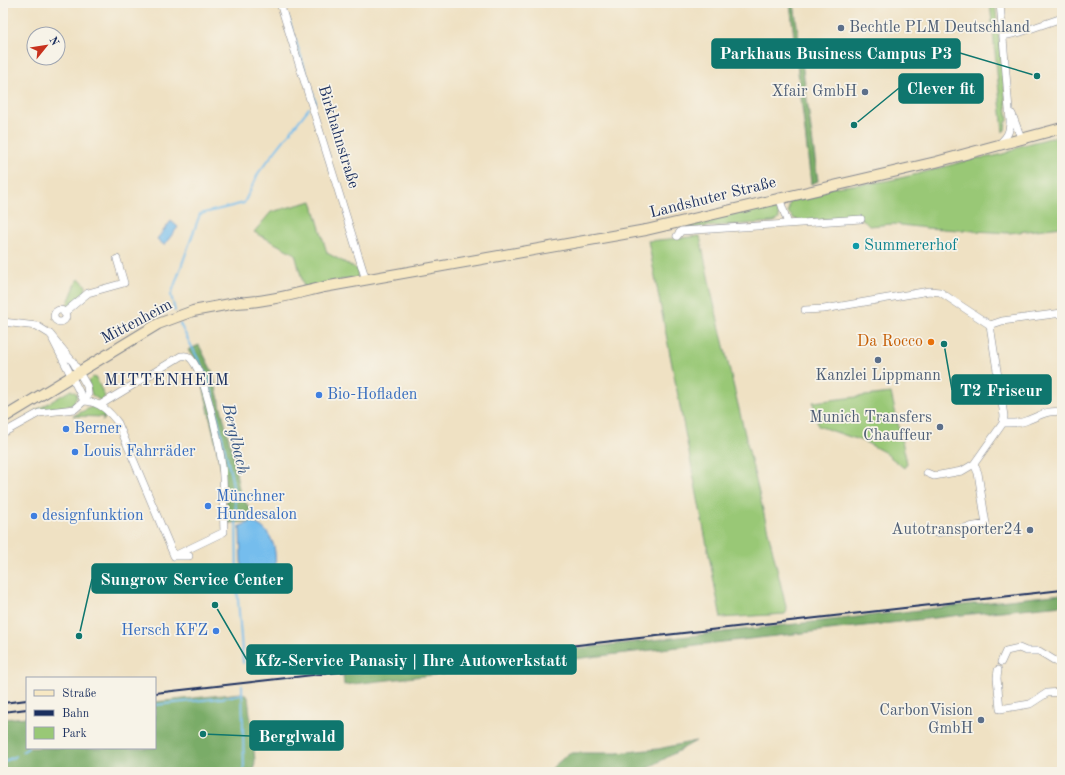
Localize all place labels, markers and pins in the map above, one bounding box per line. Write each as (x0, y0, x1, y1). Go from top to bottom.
place label: Bechtle PLM Deutschland (849, 20, 1030, 36)
marker: Bechtle PLM Deutschland (836, 23, 846, 33)
callout: Parkhaus Business Campus P3 (712, 39, 960, 68)
callout: Clever fit (899, 74, 983, 103)
place label: Xfair GmbH (771, 84, 857, 100)
marker: Xfair GmbH (860, 87, 870, 97)
place label: Summererhof (864, 238, 958, 254)
marker: Summererhof (851, 241, 861, 251)
place label: Da Rocco (857, 334, 923, 350)
marker: Da Rocco (926, 337, 936, 347)
marker: Kanzlei Lippmann (873, 355, 883, 365)
place label: Kanzlei Lippmann (815, 368, 941, 384)
callout: T2 Friseur (952, 375, 1051, 404)
place label: Bio-Hofladen (327, 387, 418, 403)
marker: Bio-Hofladen (314, 390, 324, 400)
place label: Munich Transfers Chauffeur (809, 410, 932, 444)
place label: Berner (74, 421, 122, 437)
marker: Munich Transfers Chauffeur (935, 422, 945, 432)
marker: Berner (61, 424, 71, 434)
place label: Louis Fahrräder (83, 444, 196, 460)
marker: Louis Fahrräder (70, 447, 80, 457)
place label: Münchner Hundesalon (216, 489, 298, 523)
marker: Münchner Hundesalon (203, 501, 213, 511)
place label: designfunktion (42, 508, 144, 524)
marker: designfunktion (29, 511, 39, 521)
place label: Autotransporter24 (891, 522, 1022, 538)
marker: Autotransporter24 (1025, 525, 1035, 535)
callout: Sungrow Service Center (92, 564, 292, 593)
place label: Hersch KFZ (121, 623, 208, 639)
marker: Hersch KFZ (211, 626, 221, 636)
callout: Kfz-Service Panasiy | Ihre Autowerkstatt (247, 645, 576, 674)
place label: CarbonVision GmbH (879, 703, 973, 737)
marker: CarbonVision GmbH (976, 715, 986, 725)
callout: Berglwald (250, 721, 343, 750)

